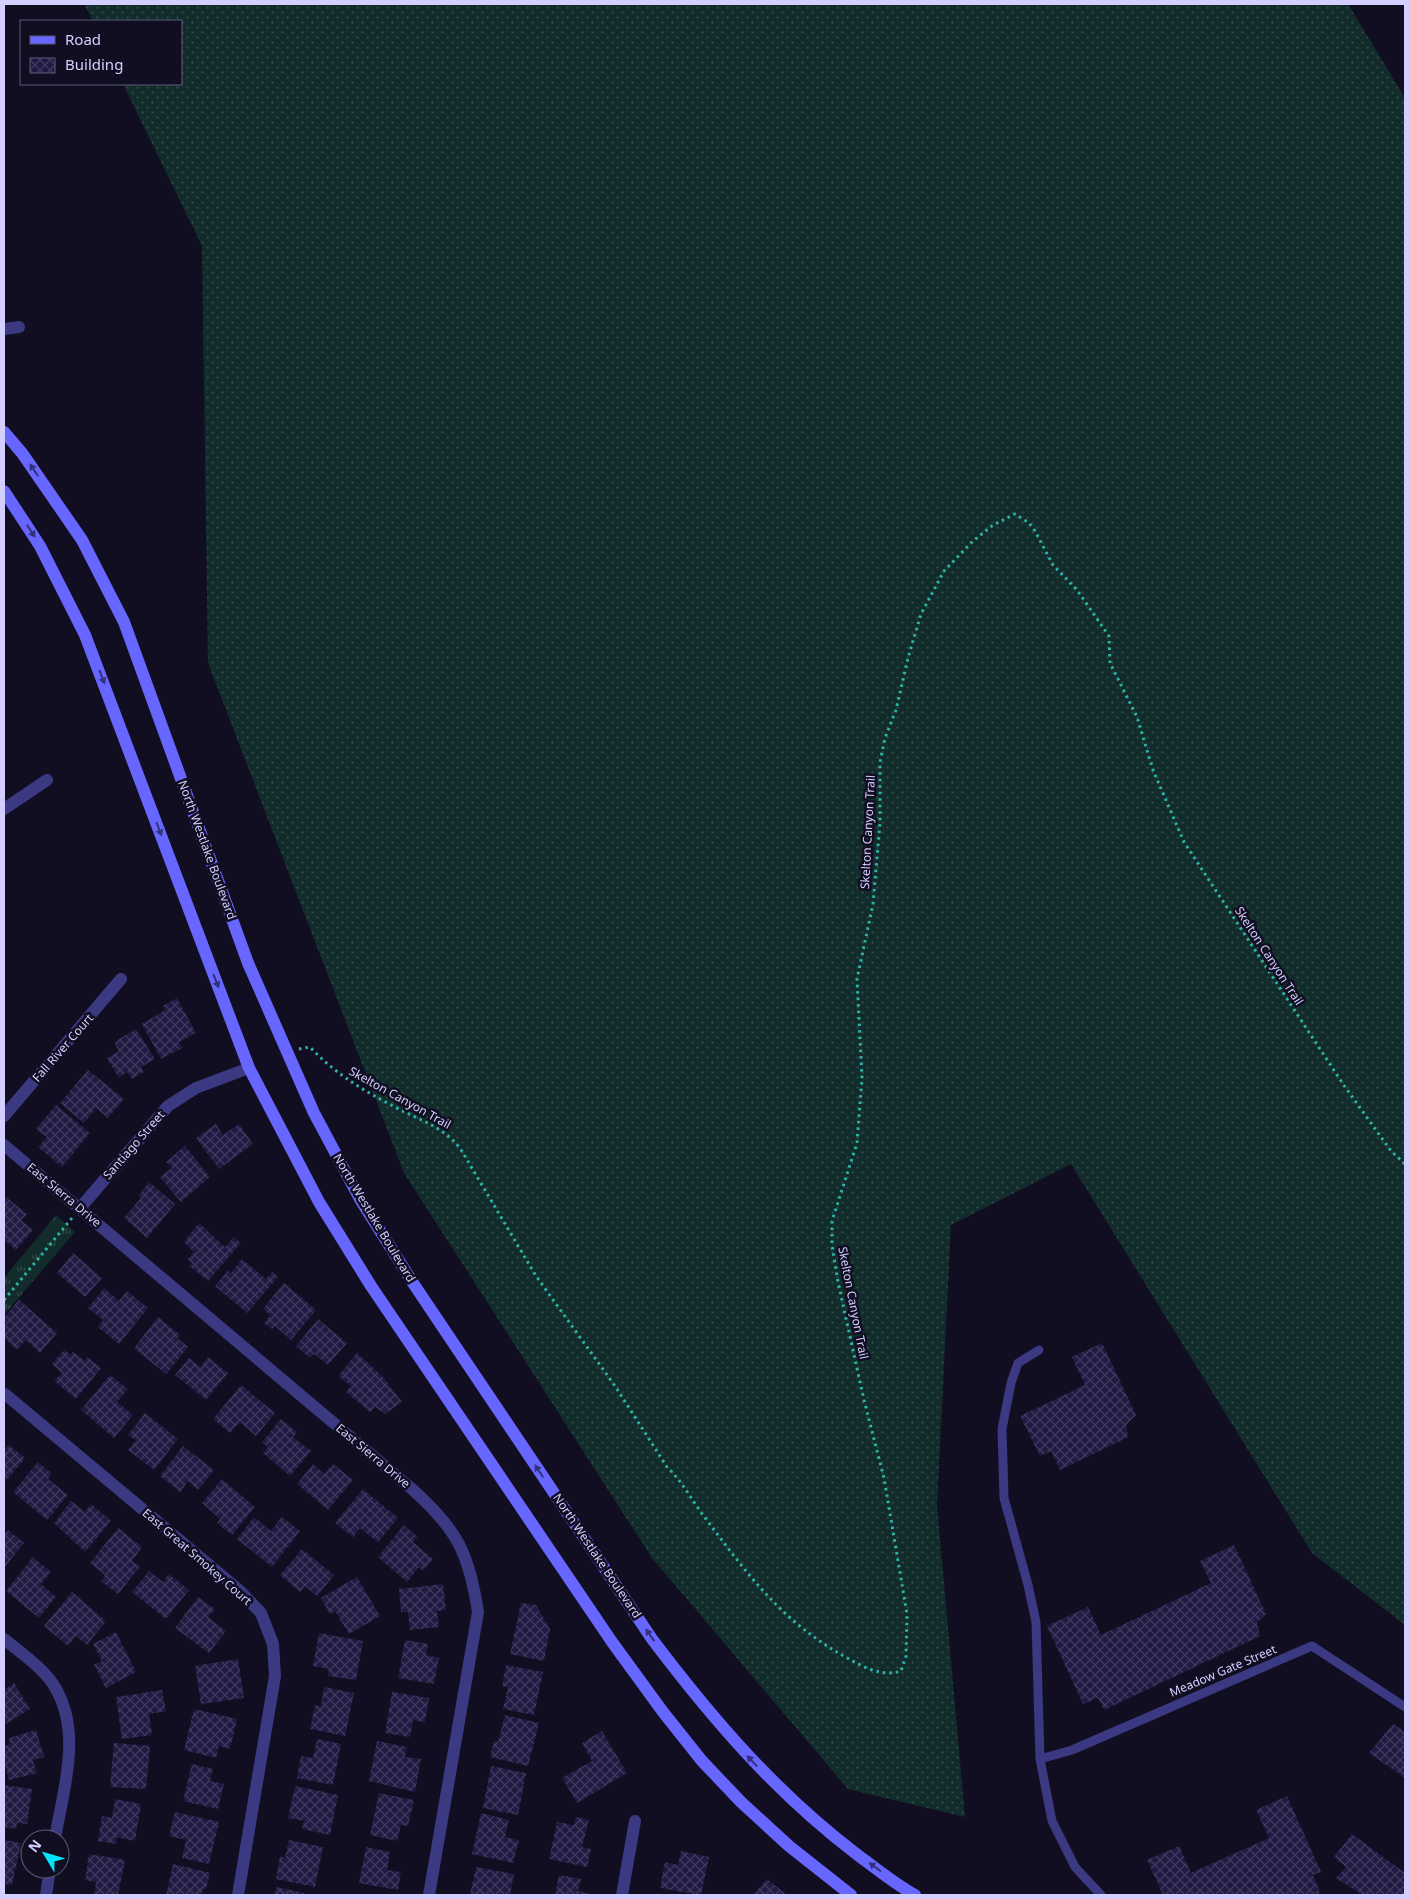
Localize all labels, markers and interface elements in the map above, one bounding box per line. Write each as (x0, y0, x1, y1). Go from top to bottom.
legend (20, 20, 182, 85)
text: Road (65, 29, 101, 49)
text: Building (65, 54, 123, 74)
one-way arrow (29, 463, 39, 477)
one-way arrow (26, 525, 35, 538)
one-way arrow (98, 670, 106, 685)
street label: Skelton Canyon Trail (856, 774, 879, 890)
street label: North Westlake Boulevard (174, 778, 241, 922)
one-way arrow (155, 822, 163, 837)
street label: Skelton Canyon Trail (1231, 903, 1308, 1008)
one-way arrow (213, 974, 221, 989)
street label: Fall River Court (28, 1009, 97, 1085)
street label: Skelton Canyon Trail (346, 1062, 454, 1133)
street label: Santiago Street (99, 1106, 169, 1183)
street label: North Westlake Boulevard (329, 1150, 420, 1285)
street label: East Sierra Drive (24, 1158, 105, 1231)
street label: Skelton Canyon Trail (834, 1245, 873, 1361)
street label: East Sierra Drive (333, 1419, 414, 1492)
one-way arrow (534, 1465, 544, 1478)
street label: North Westlake Boulevard (549, 1490, 646, 1621)
street label: East Great Smokey Court (139, 1504, 256, 1609)
one-way arrow (645, 1628, 655, 1642)
street label: Meadow Gate Street (1167, 1640, 1279, 1701)
one-way arrow (746, 1755, 758, 1767)
north arrow (20, 1829, 70, 1879)
text: N (23, 1835, 45, 1856)
one-way arrow (869, 1862, 882, 1873)

